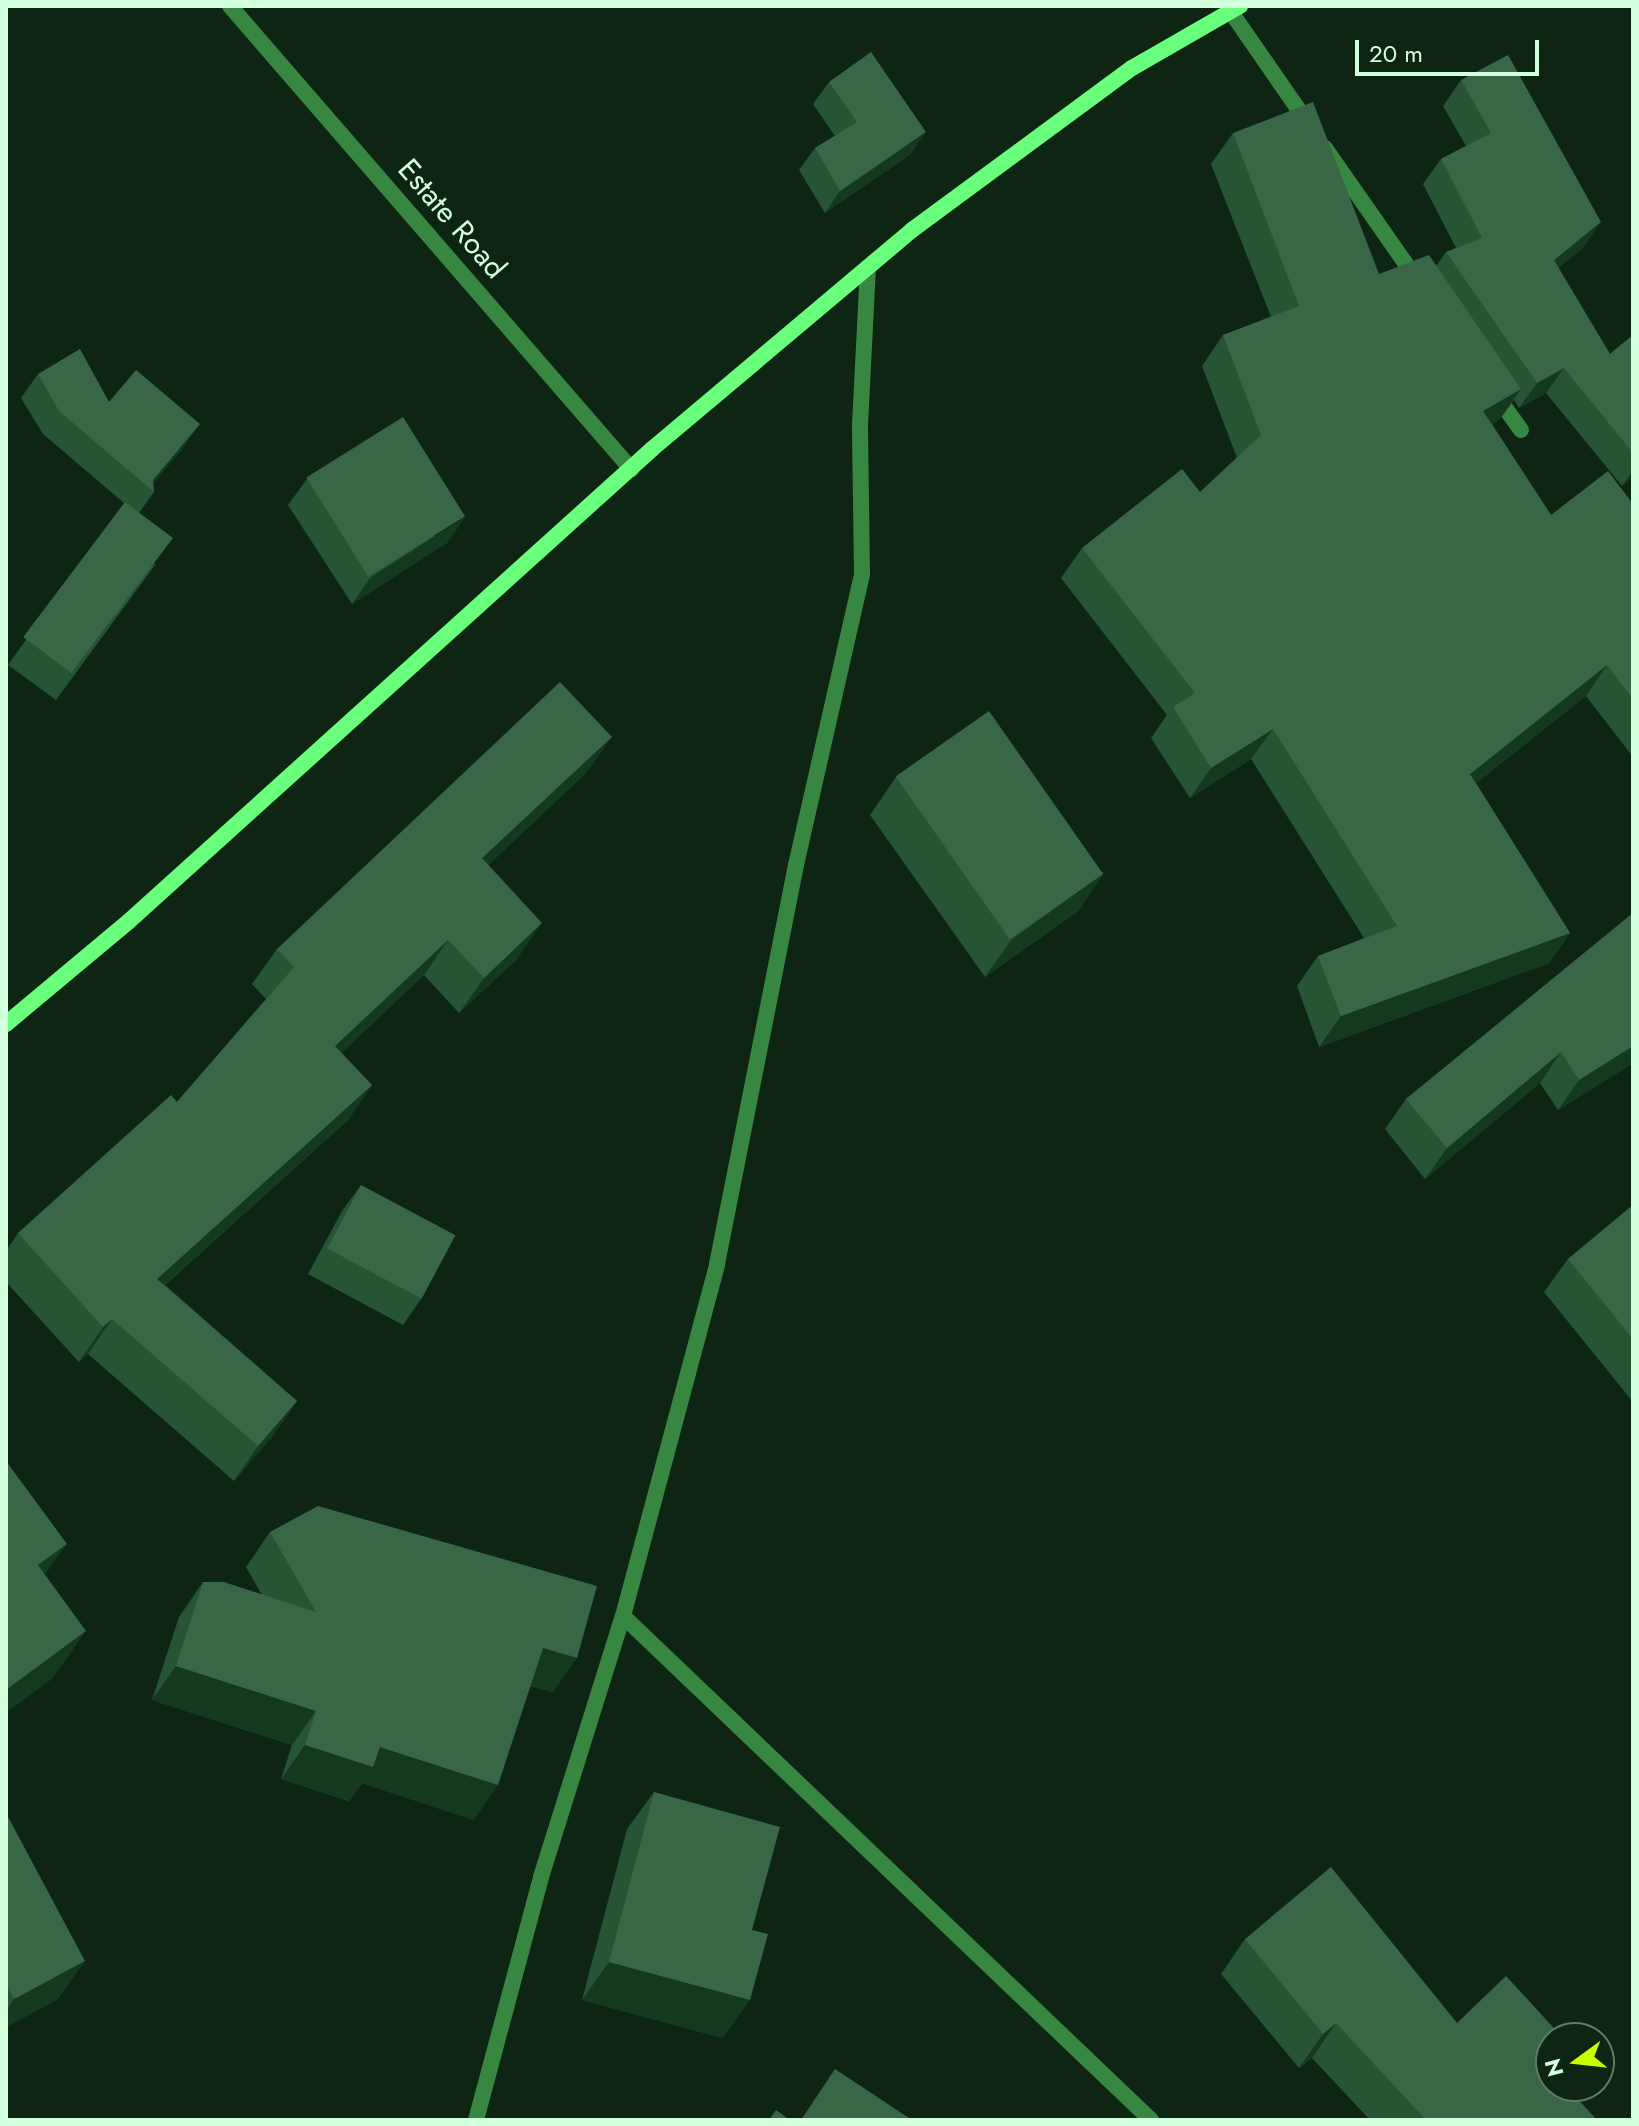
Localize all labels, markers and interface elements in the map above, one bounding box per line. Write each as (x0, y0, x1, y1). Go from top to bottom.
scale bar (1359, 24, 1543, 74)
text: 20 m (1369, 36, 1423, 71)
street label: Estate Road (390, 152, 514, 286)
north arrow (1535, 2022, 1615, 2102)
text: N (1536, 2055, 1571, 2080)

